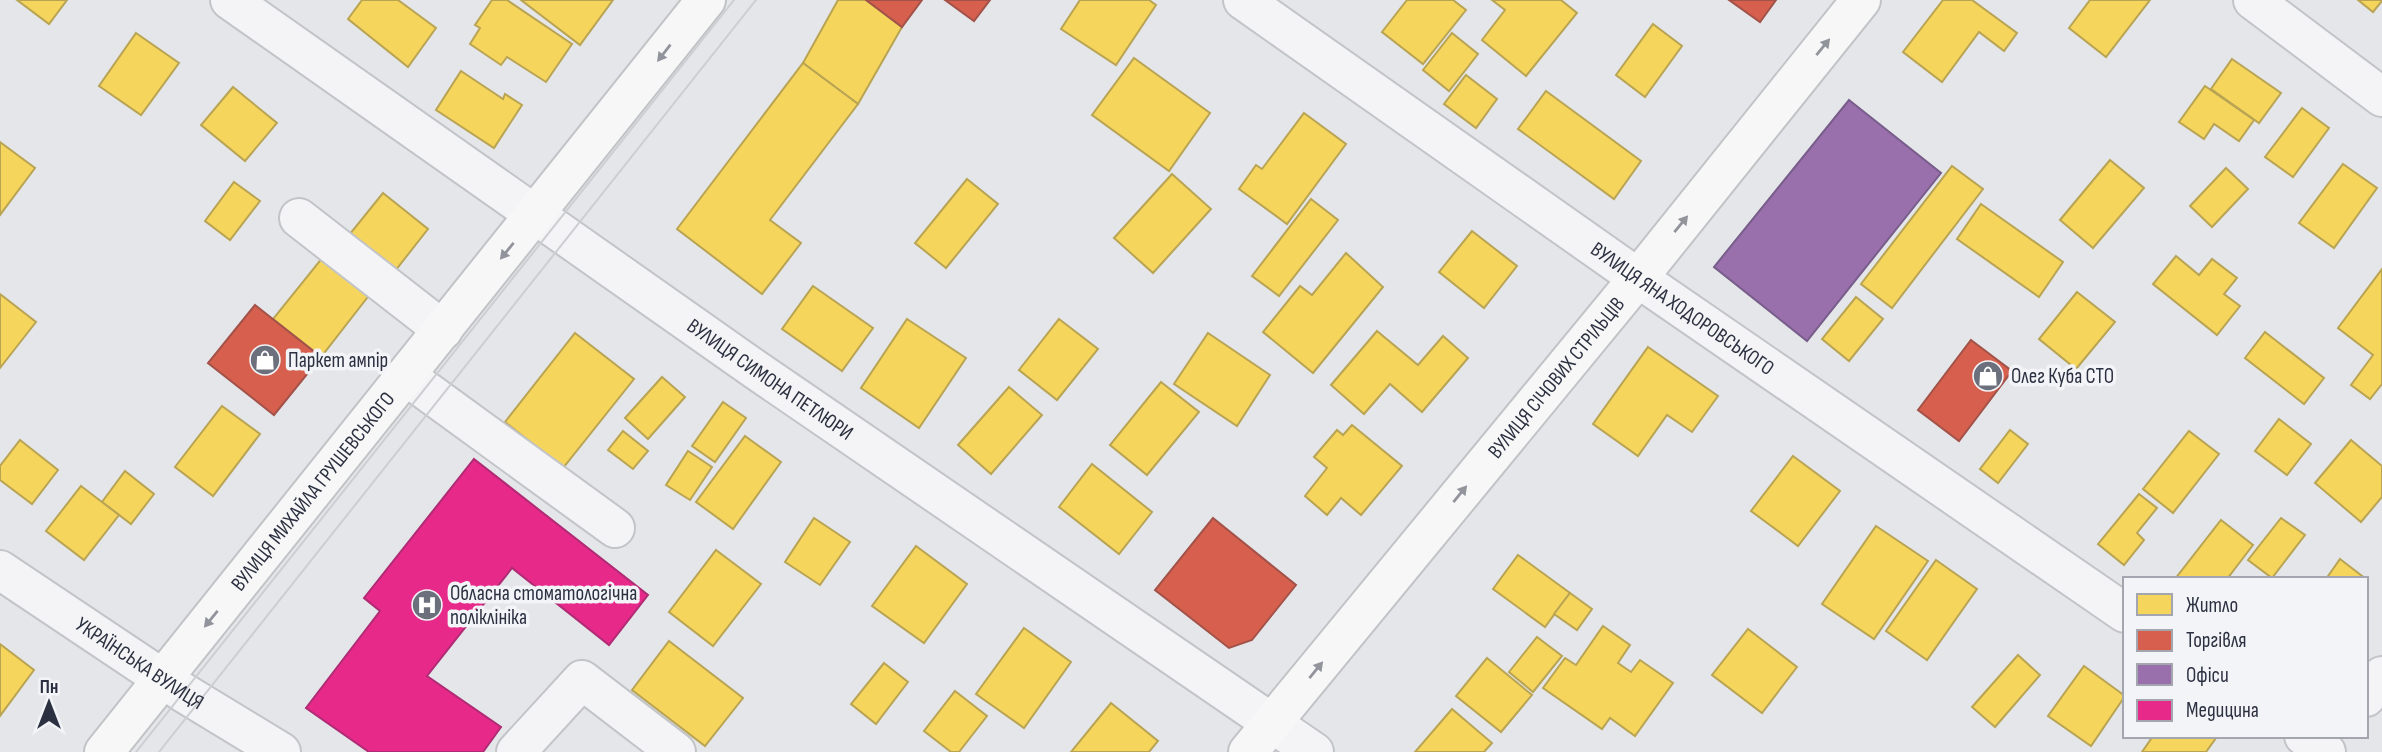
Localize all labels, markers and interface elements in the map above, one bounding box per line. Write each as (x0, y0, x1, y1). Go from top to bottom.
one-way arrow (1816, 38, 1830, 56)
one-way arrow (657, 45, 672, 62)
one-way arrow (1673, 216, 1688, 233)
street label: ВУЛИЦЯ ЯНА ХОДОРОВСЬКОГО (1586, 237, 1779, 381)
one-way arrow (500, 242, 515, 259)
street label: ВУЛИЦЯ СІЧОВИХ СТРІЛЬЦІВ (1483, 292, 1630, 463)
street label: ВУЛИЦЯ СИМОНА ПЕТЛЮРИ (682, 313, 858, 446)
shop icon: Паркет ампір (248, 343, 282, 377)
place label: Паркет ампір (288, 348, 388, 373)
shop icon: Олег Куба СТО (1971, 359, 2005, 393)
place label: Олег Куба СТО (2011, 364, 2114, 389)
street label: ВУЛИЦЯ МИХАЙЛА ГРУШЕВСЬКОГО (226, 387, 400, 596)
one-way arrow (1452, 486, 1467, 503)
legend (2123, 577, 2368, 738)
place label: Обласна стоматологічна поліклініка (450, 581, 637, 630)
hospital icon: Обласна стоматологічна поліклініка (410, 588, 444, 622)
text: Житло (2186, 593, 2238, 618)
one-way arrow (204, 610, 219, 628)
street label: УКРАЇНСЬКА ВУЛИЦЯ (71, 612, 208, 715)
text: Торгівля (2186, 628, 2247, 653)
one-way arrow (1308, 661, 1323, 678)
text: Офіси (2186, 663, 2229, 688)
north arrow (14, 668, 84, 738)
text: Пн (40, 676, 58, 699)
text: Медицина (2186, 698, 2259, 723)

